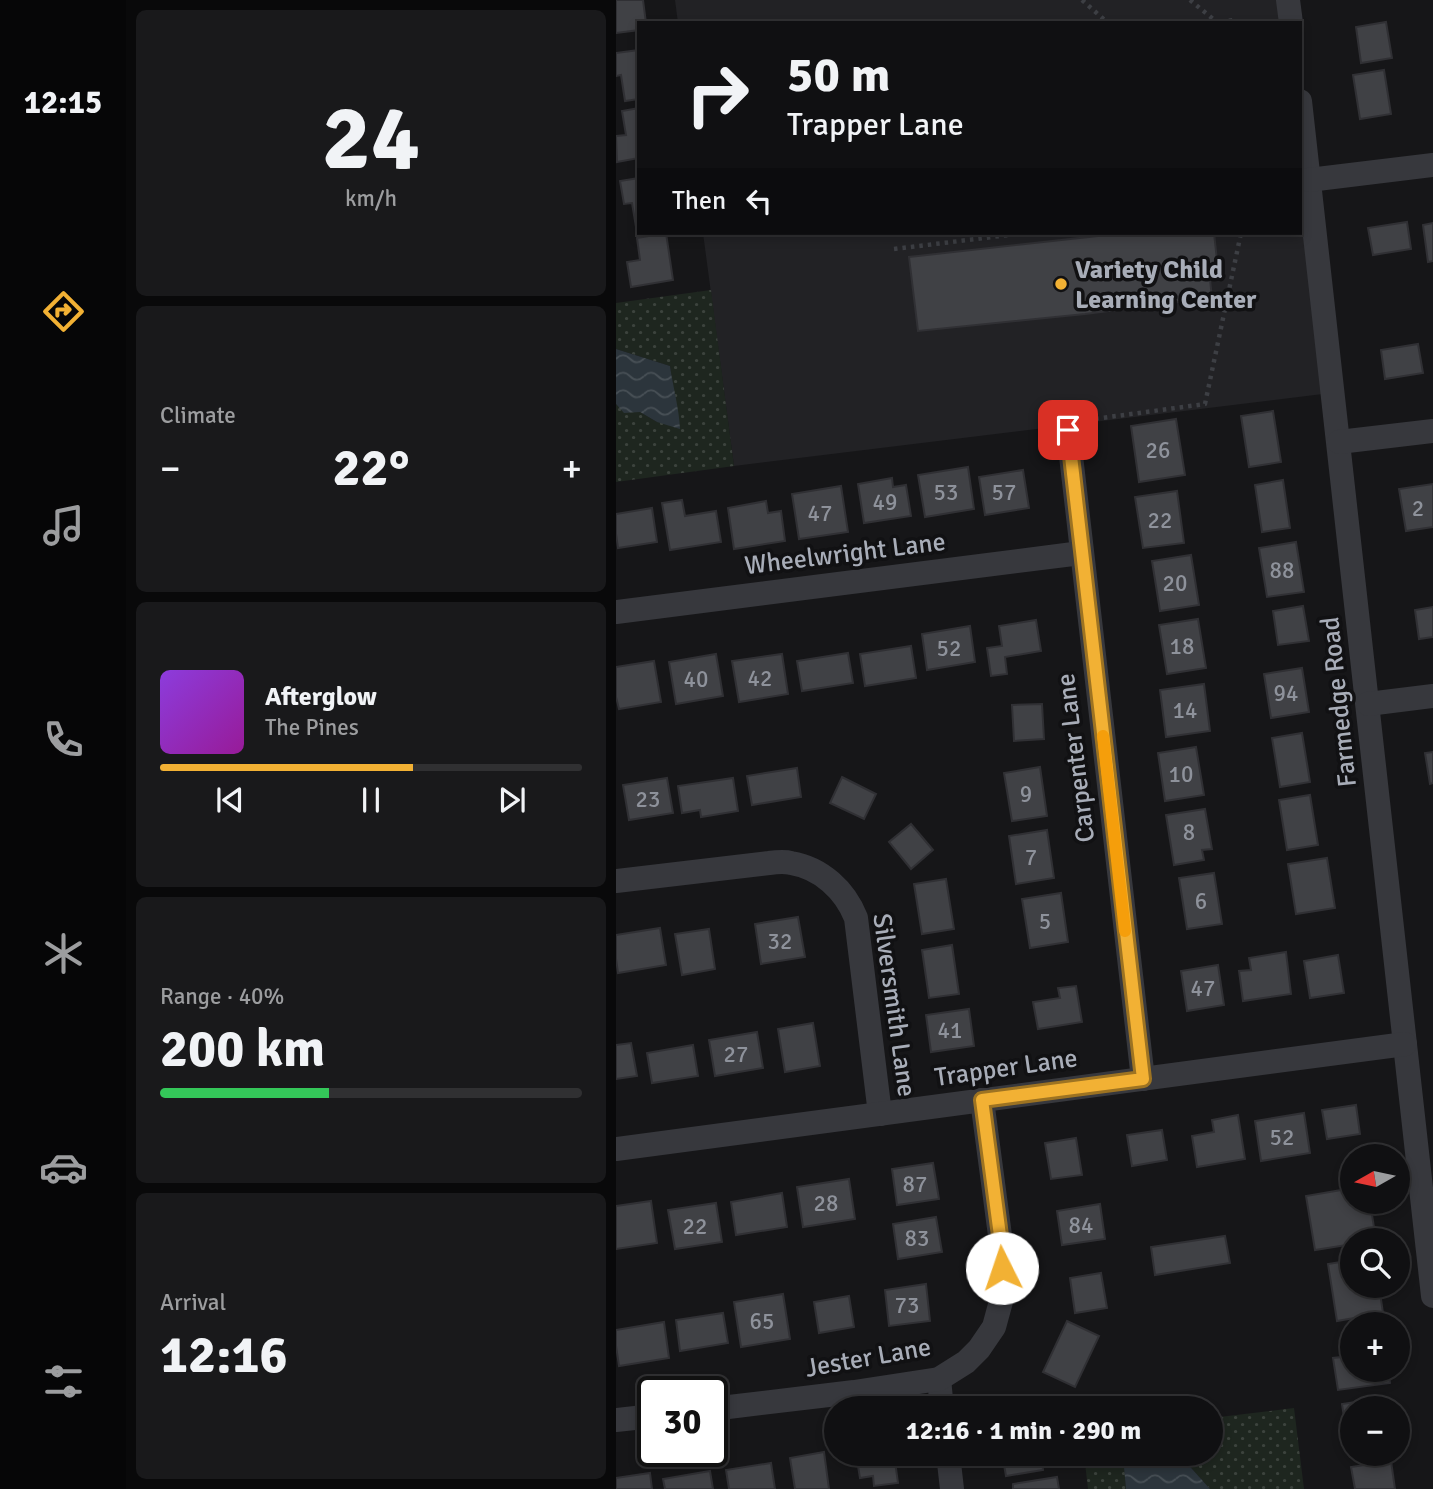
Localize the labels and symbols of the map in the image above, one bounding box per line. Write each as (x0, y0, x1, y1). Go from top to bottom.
place label: Variety Child Learning Center (1075, 254, 1257, 316)
marker: Variety Child Learning Center (1053, 276, 1069, 292)
pin (1038, 400, 1098, 460)
house number: 26 (1146, 436, 1170, 465)
house number: 53 (934, 478, 958, 507)
house number: 57 (992, 478, 1016, 507)
house number: 49 (873, 488, 897, 517)
house number: 2 (1412, 494, 1424, 523)
house number: 47 (808, 499, 832, 528)
house number: 22 (1148, 506, 1172, 535)
street label: Wheelwright Lane (743, 526, 947, 582)
house number: 88 (1270, 556, 1294, 585)
house number: 20 (1163, 569, 1187, 598)
street label: Farmedge Road (1314, 615, 1364, 789)
house number: 18 (1170, 632, 1194, 661)
house number: 52 (937, 634, 961, 663)
house number: 42 (748, 664, 772, 693)
house number: 40 (684, 665, 708, 694)
street label: Carpenter Lane (1050, 672, 1102, 844)
house number: 94 (1274, 679, 1298, 708)
house number: 14 (1173, 696, 1197, 725)
house number: 10 (1169, 760, 1193, 789)
house number: 9 (1020, 780, 1032, 809)
house number: 23 (636, 785, 660, 814)
house number: 8 (1183, 818, 1195, 847)
house number: 7 (1025, 843, 1037, 872)
house number: 6 (1195, 887, 1207, 916)
house number: 5 (1039, 907, 1051, 936)
street label: Silversmith Lane (865, 911, 923, 1099)
house number: 32 (768, 927, 792, 956)
house number: 47 (1191, 974, 1215, 1003)
house number: 41 (938, 1016, 962, 1045)
house number: 27 (724, 1040, 748, 1069)
street label: Trapper Lane (933, 1042, 1079, 1094)
house number: 52 (1270, 1123, 1294, 1152)
north arrow (1340, 1144, 1410, 1214)
house number: 87 (903, 1170, 927, 1199)
house number: 28 (814, 1189, 838, 1218)
house number: 84 (1069, 1211, 1093, 1240)
house number: 22 (683, 1212, 707, 1241)
house number: 83 (905, 1224, 929, 1253)
position arrow (965, 1231, 1039, 1305)
house number: 73 (895, 1291, 919, 1320)
house number: 65 (750, 1307, 774, 1336)
street label: Jester Lane (803, 1331, 933, 1385)
speed limit sign: 30 (637, 1376, 728, 1467)

